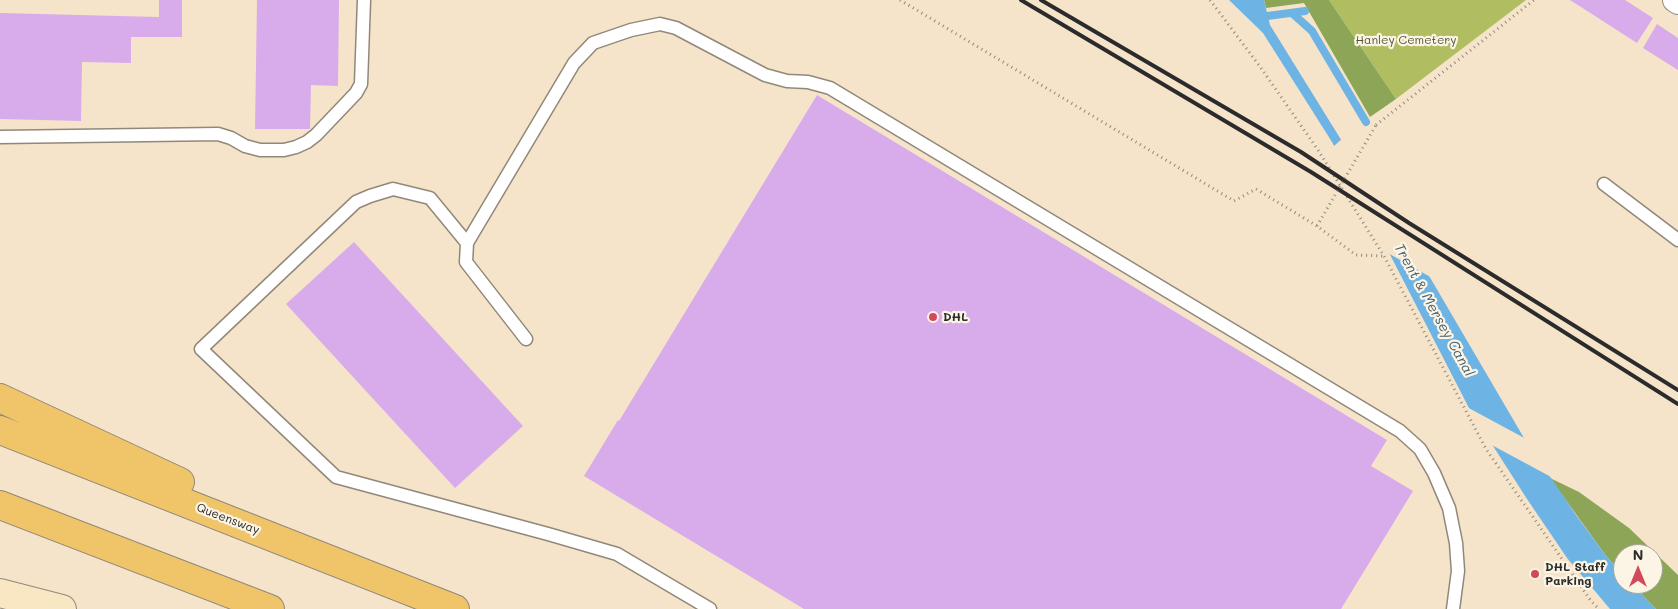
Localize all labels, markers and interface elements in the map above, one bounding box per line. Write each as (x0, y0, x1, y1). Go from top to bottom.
park label: Hanley Cemetery (1355, 33, 1457, 47)
water label: Trent & Mersey Canal (1390, 241, 1478, 379)
place label: DHL (943, 310, 968, 324)
marker: DHL (927, 311, 939, 323)
street label: Queensway (194, 500, 262, 538)
north arrow (1613, 544, 1663, 594)
text: N (1633, 545, 1643, 564)
place label: DHL Staff Parking (1545, 560, 1605, 588)
marker: DHL Staff Parking (1529, 568, 1541, 580)

